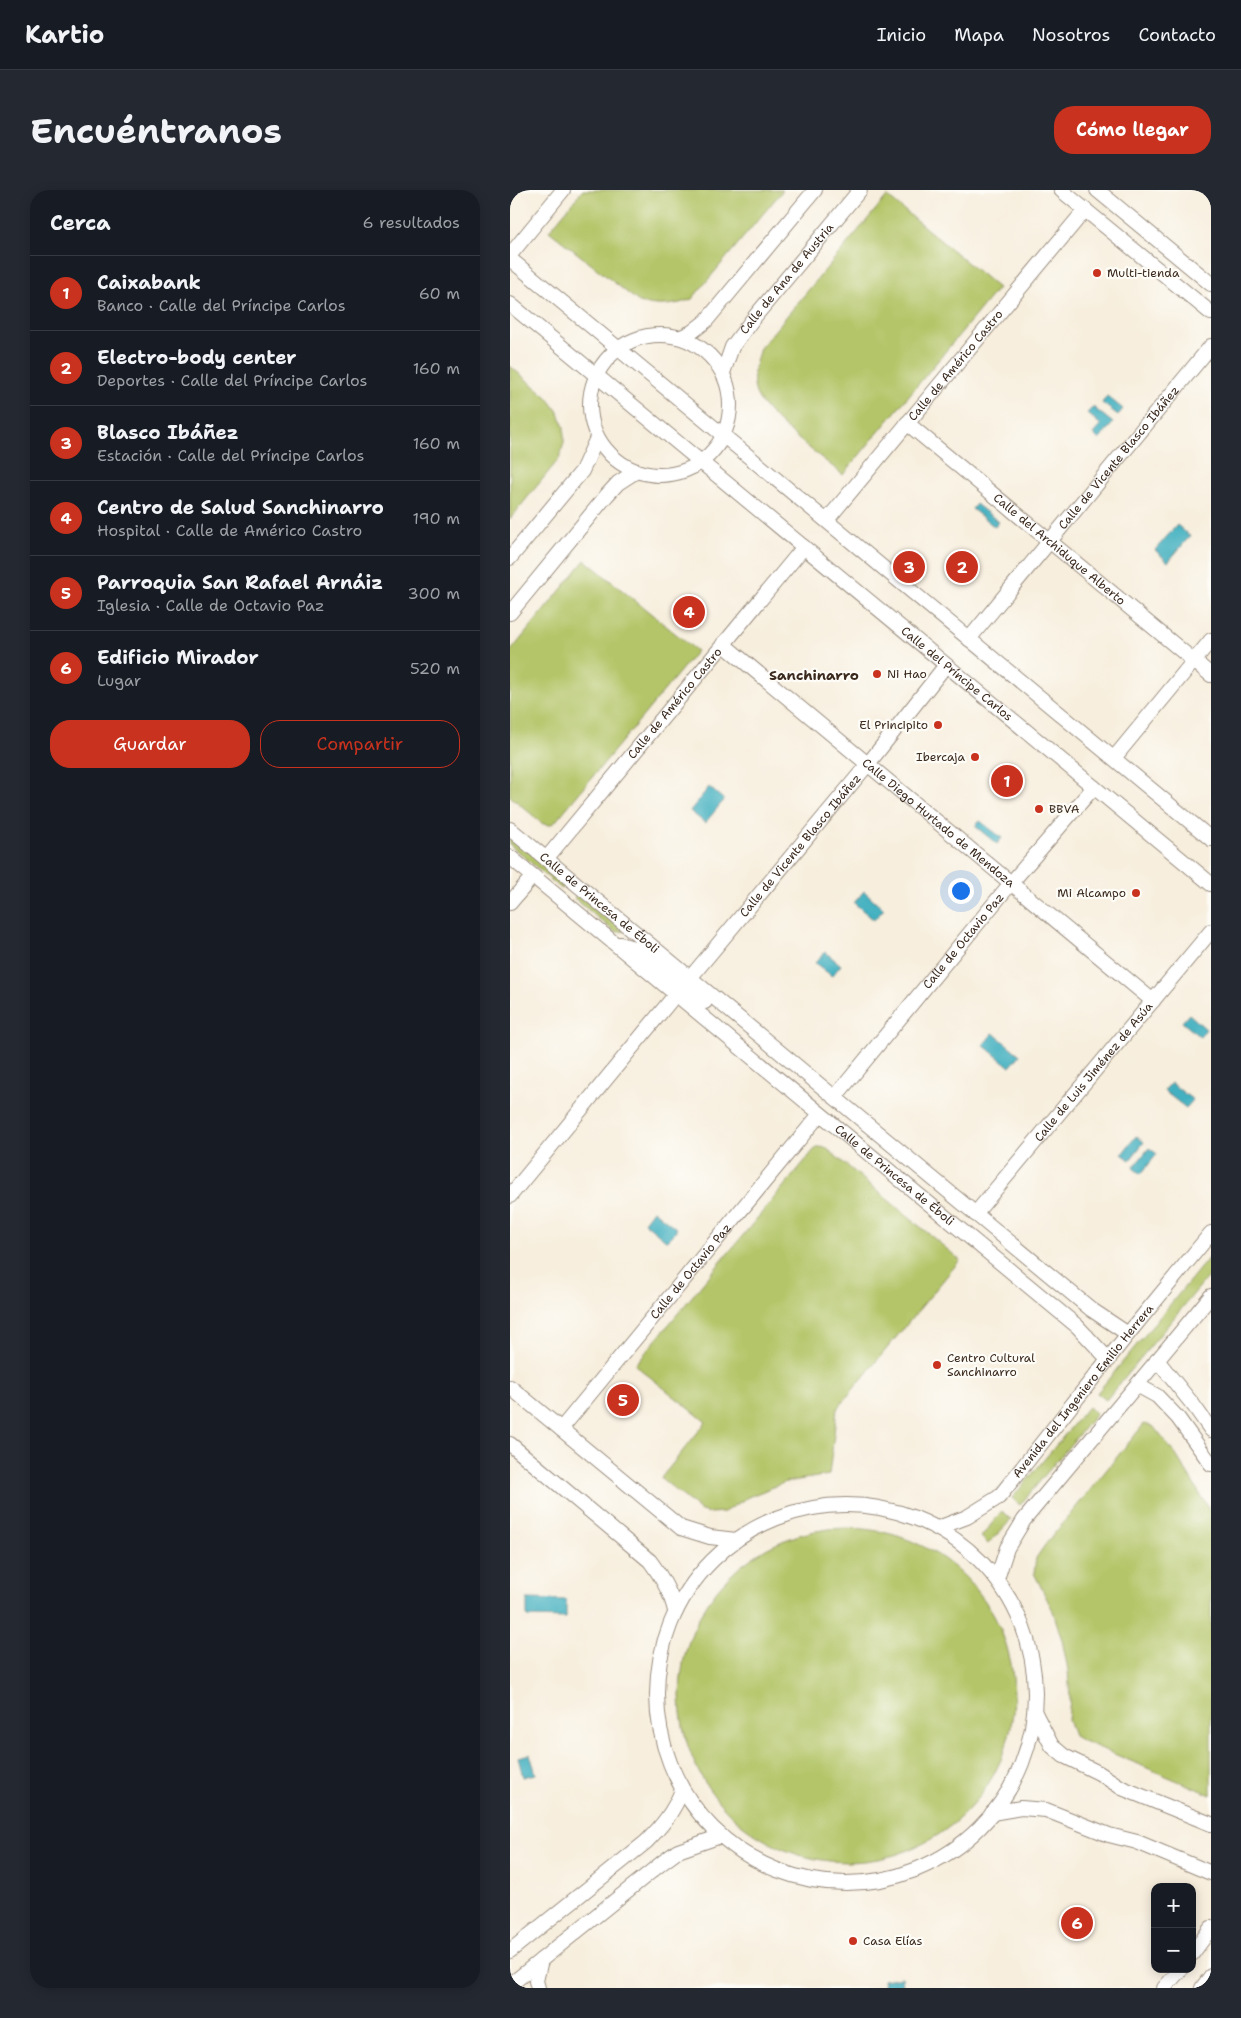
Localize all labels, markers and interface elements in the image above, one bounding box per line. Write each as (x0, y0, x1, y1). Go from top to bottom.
text: Kartio (25, 19, 104, 51)
text: Inicio (877, 23, 926, 47)
text: Mapa (954, 23, 1004, 47)
text: Nosotros (1032, 23, 1110, 47)
text: Contacto (1138, 23, 1216, 47)
button: Cómo llegar (1054, 106, 1211, 154)
text: Encuéntranos (30, 107, 282, 154)
text: Cerca (50, 209, 111, 237)
text: 6 resultados (362, 212, 460, 233)
street label: Calle de Ana de Austria (736, 219, 837, 337)
place label: Multi-tienda (1107, 265, 1180, 281)
marker: Multi-tienda (1091, 267, 1103, 279)
text: Caixabank (97, 270, 201, 295)
text: 1 (62, 283, 70, 304)
text: 60 m (419, 283, 460, 304)
text: Banco · Calle del Príncipe Carlos (97, 295, 346, 316)
street label: Calle de Américo Castro (905, 307, 1007, 424)
text: Electro-body center (97, 345, 297, 370)
text: 2 (60, 358, 72, 379)
text: 160 m (413, 358, 460, 379)
text: Deportes · Calle del Príncipe Carlos (97, 370, 367, 391)
street label: Calle de Vicente Blasco Ibáñez (1055, 383, 1183, 533)
text: Blasco Ibáñez (97, 420, 239, 445)
text: 3 (60, 433, 72, 454)
text: 160 m (413, 433, 460, 454)
text: Estación · Calle del Príncipe Carlos (97, 445, 364, 466)
street label: Calle del Archiduque Alberto (990, 490, 1129, 609)
text: Centro de Salud Sanchinarro (97, 495, 384, 520)
text: 4 (60, 508, 72, 529)
text: 190 m (413, 508, 460, 529)
text: Hospital · Calle de Américo Castro (97, 520, 362, 541)
pin: 3 (893, 548, 925, 586)
pin: 2 (946, 548, 978, 586)
text: Parroquia San Rafael Arnáiz (97, 570, 383, 595)
text: 5 (61, 583, 71, 604)
text: 300 m (408, 583, 460, 604)
pin: 4 (673, 593, 705, 631)
text: Iglesia · Calle de Octavio Paz (97, 595, 325, 616)
street label: Calle del Príncipe Carlos (898, 623, 1016, 725)
street label: Calle de Américo Castro (624, 644, 726, 762)
text: Edificio Mirador (97, 645, 259, 670)
text: 6 (60, 658, 72, 679)
text: 520 m (410, 658, 460, 679)
district label: Sanchinarro (769, 666, 859, 684)
place label: Ni Hao (887, 666, 927, 682)
marker: Ni Hao (871, 668, 883, 680)
text: Lugar (97, 670, 141, 691)
place label: El Principito (859, 717, 928, 733)
marker: El Principito (932, 719, 944, 731)
button: Guardar (50, 720, 250, 768)
button: Compartir (260, 720, 460, 768)
place label: Ibercaja (916, 749, 966, 765)
marker: Ibercaja (969, 751, 981, 763)
street label: Calle Diego Hurtado de Mendoza (859, 755, 1019, 891)
pin: 1 (991, 762, 1023, 800)
street label: Calle de Vicente Blasco Ibáñez (736, 771, 864, 920)
place label: BBVA (1049, 801, 1080, 817)
marker: BBVA (1033, 803, 1045, 815)
street label: Calle de Princesa de Éboli (536, 849, 663, 957)
your location (948, 878, 974, 904)
place label: Mi Alcampo (1057, 885, 1126, 901)
marker: Mi Alcampo (1130, 887, 1142, 899)
street label: Calle de Octavio Paz (919, 890, 1007, 992)
street label: Calle de Luis Jiménez de Asúa (1031, 998, 1157, 1145)
street label: Calle de Princesa de Éboli (831, 1121, 958, 1229)
street label: Calle de Octavio Paz (646, 1220, 735, 1323)
street label: Avenida del Ingeniero Emilio Herrera (1009, 1301, 1157, 1481)
place label: Centro Cultural Sanchinarro (947, 1350, 1035, 1380)
marker: Centro Cultural Sanchinarro (931, 1359, 943, 1371)
pin: 5 (607, 1381, 639, 1419)
map controls (1151, 1883, 1196, 1973)
button: + (1151, 1883, 1196, 1928)
pin: 6 (1061, 1904, 1093, 1942)
button: − (1151, 1928, 1196, 1973)
place label: Casa Elías (863, 1933, 922, 1949)
marker: Casa Elías (847, 1935, 859, 1947)

